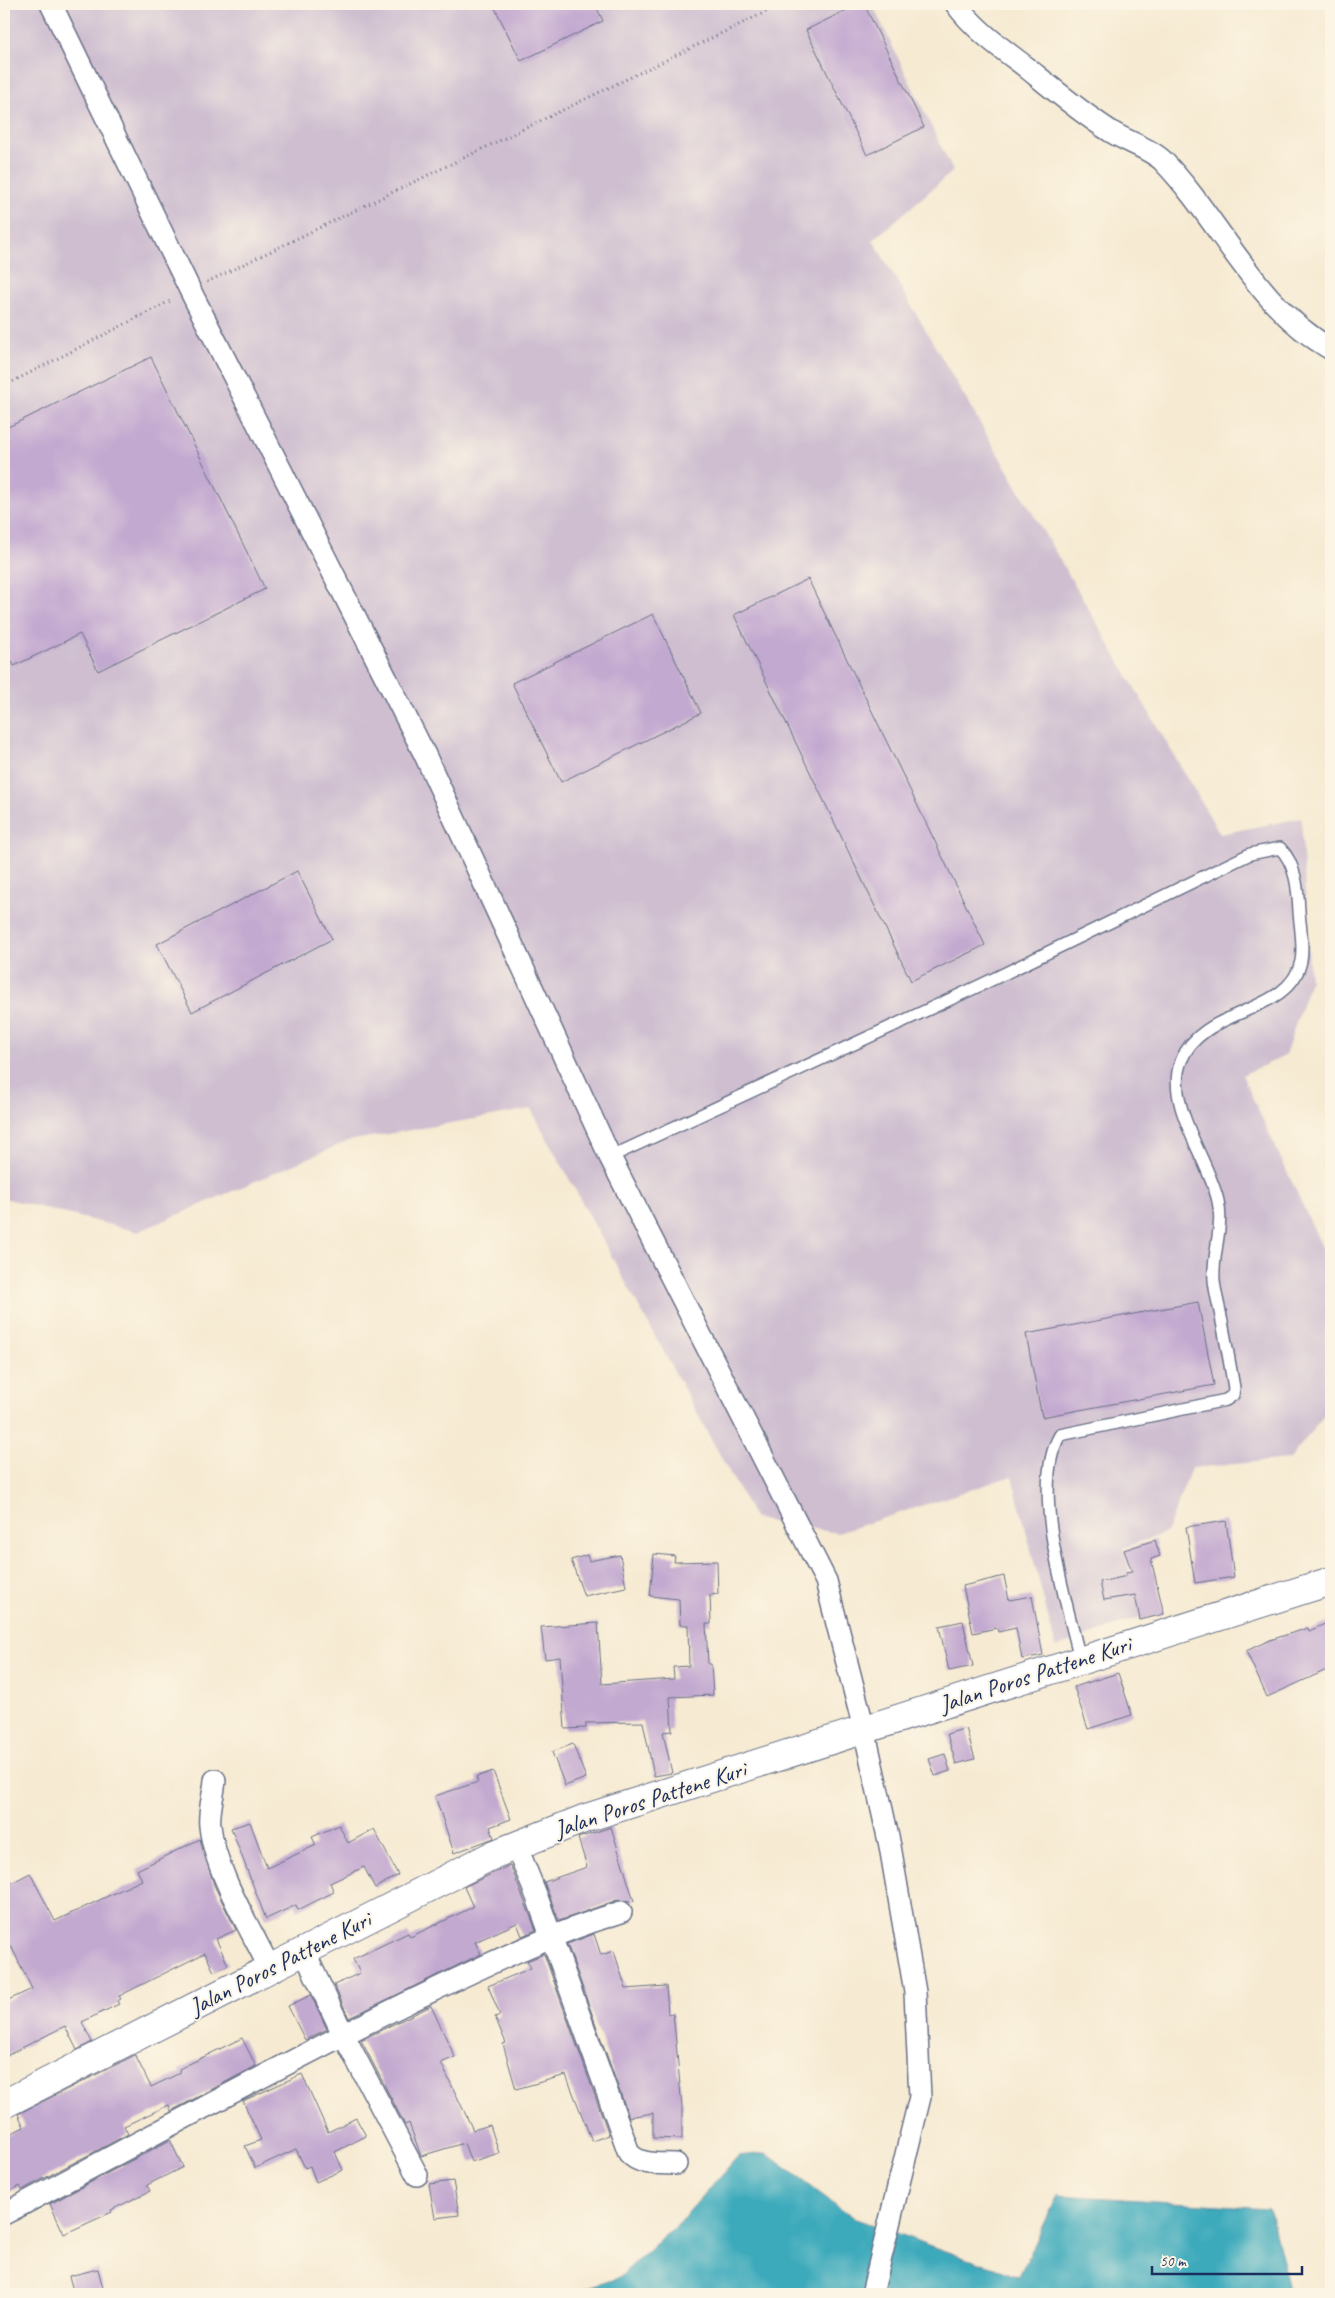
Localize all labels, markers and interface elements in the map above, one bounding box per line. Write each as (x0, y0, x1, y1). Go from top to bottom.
street label: Jalan Poros Pattene Kuri (935, 1628, 1138, 1719)
street label: Jalan Poros Pattene Kuri (550, 1753, 753, 1844)
street label: Jalan Poros Pattene Kuri (183, 1903, 379, 2022)
scale bar (1152, 2243, 1302, 2275)
text: 50 m (1160, 2252, 1187, 2271)

